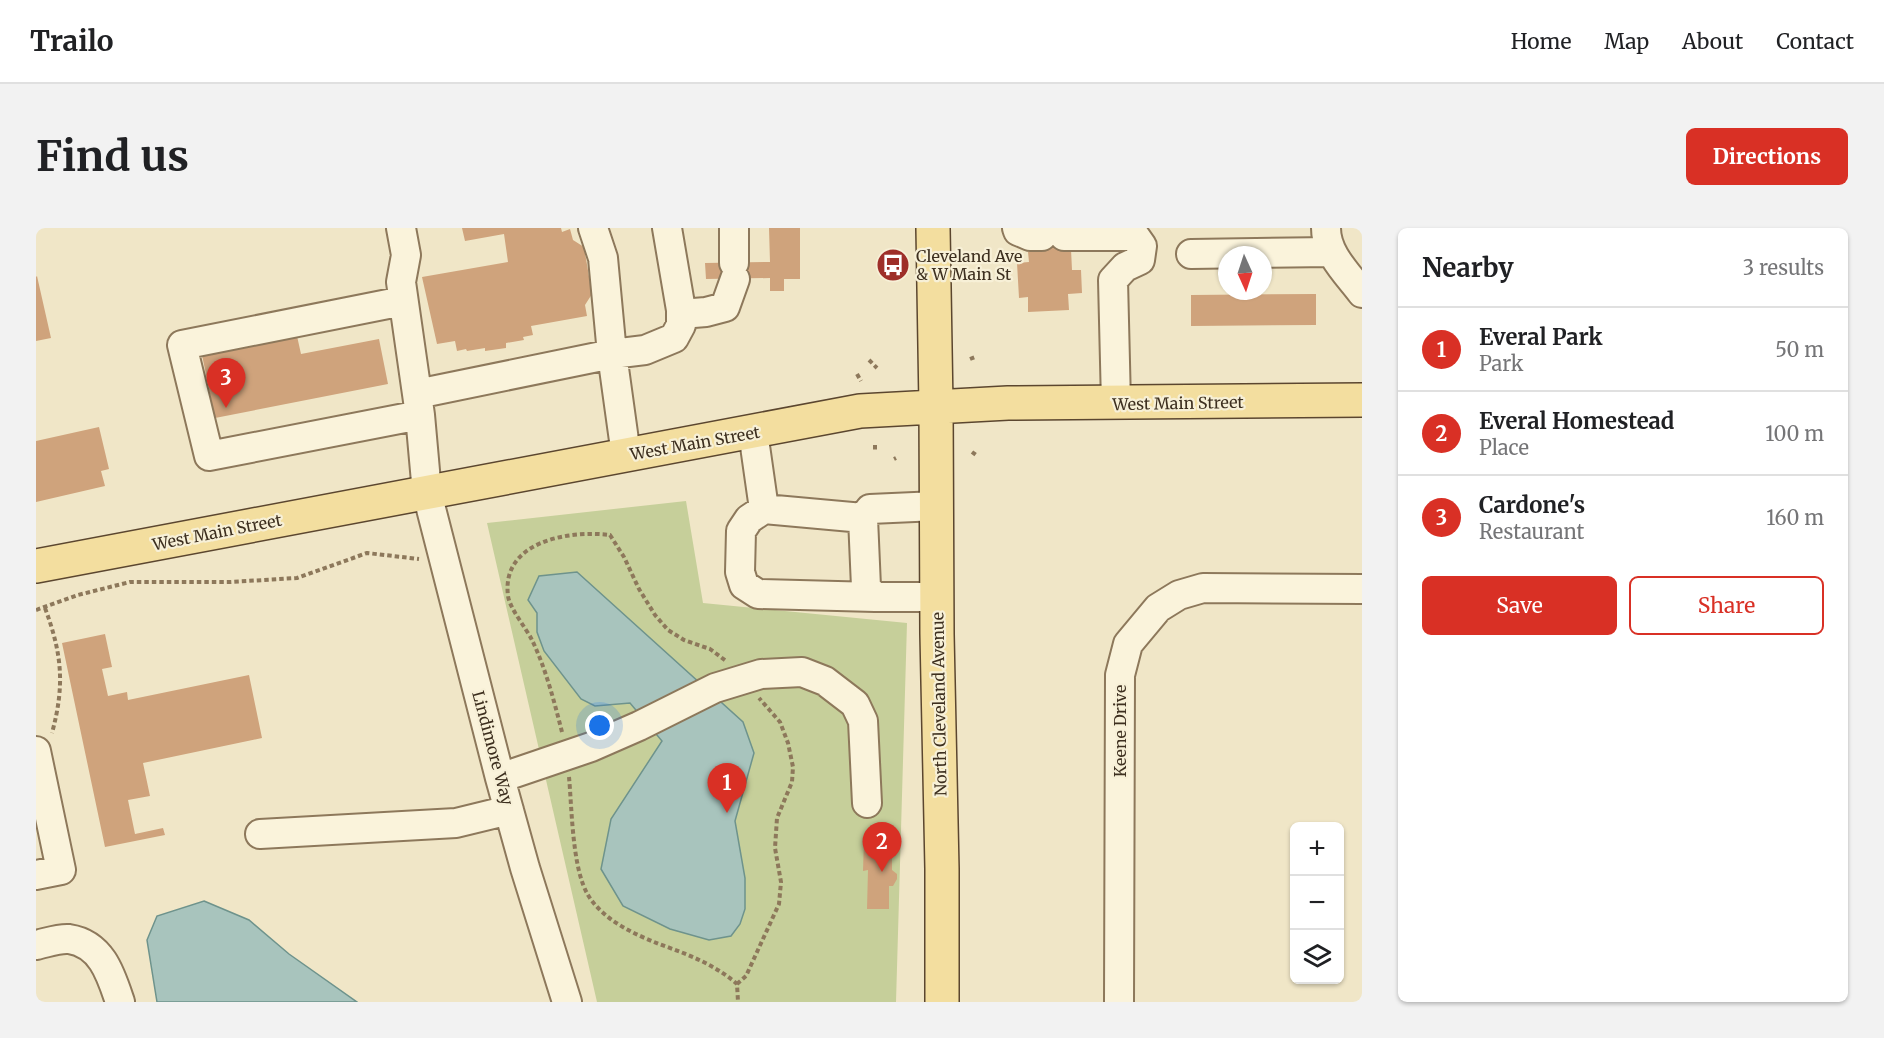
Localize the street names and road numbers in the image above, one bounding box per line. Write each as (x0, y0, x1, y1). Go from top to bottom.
street label: West Main Street (1111, 392, 1245, 414)
street label: West Main Street (628, 422, 762, 464)
street label: West Main Street (150, 510, 284, 555)
street label: North Cleveland Avenue (927, 612, 951, 796)
street label: Keene Drive (1110, 685, 1130, 777)
street label: Lindimore Way (468, 689, 518, 808)

